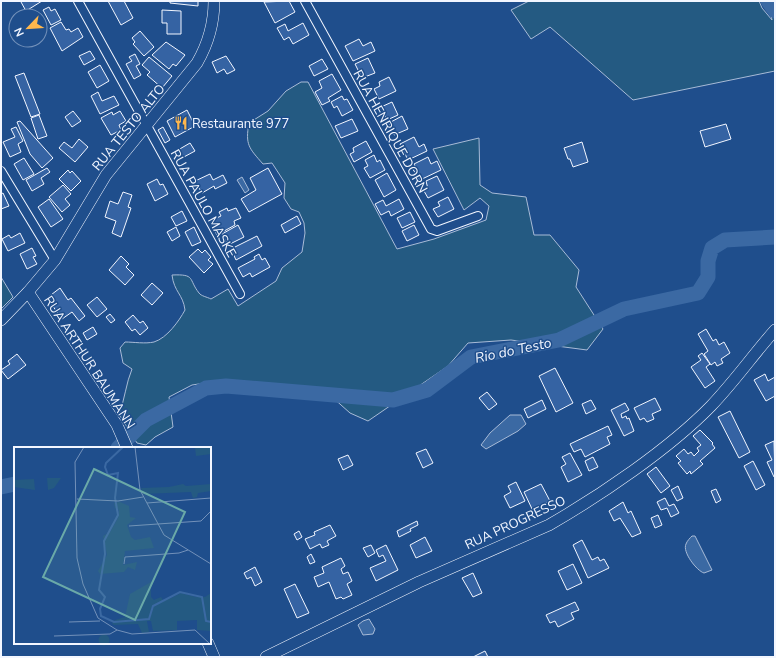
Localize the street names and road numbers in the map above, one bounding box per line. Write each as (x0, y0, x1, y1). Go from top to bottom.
street label: RUA HENRIQUE DORN (349, 67, 432, 196)
street label: RUA TESTO ALTO (88, 81, 169, 175)
street label: RUA PAULO MASKE (166, 146, 240, 261)
street label: RUA ARTHUR BAUMANN (39, 292, 139, 433)
street label: RUA PROGRESSO (462, 492, 569, 554)

